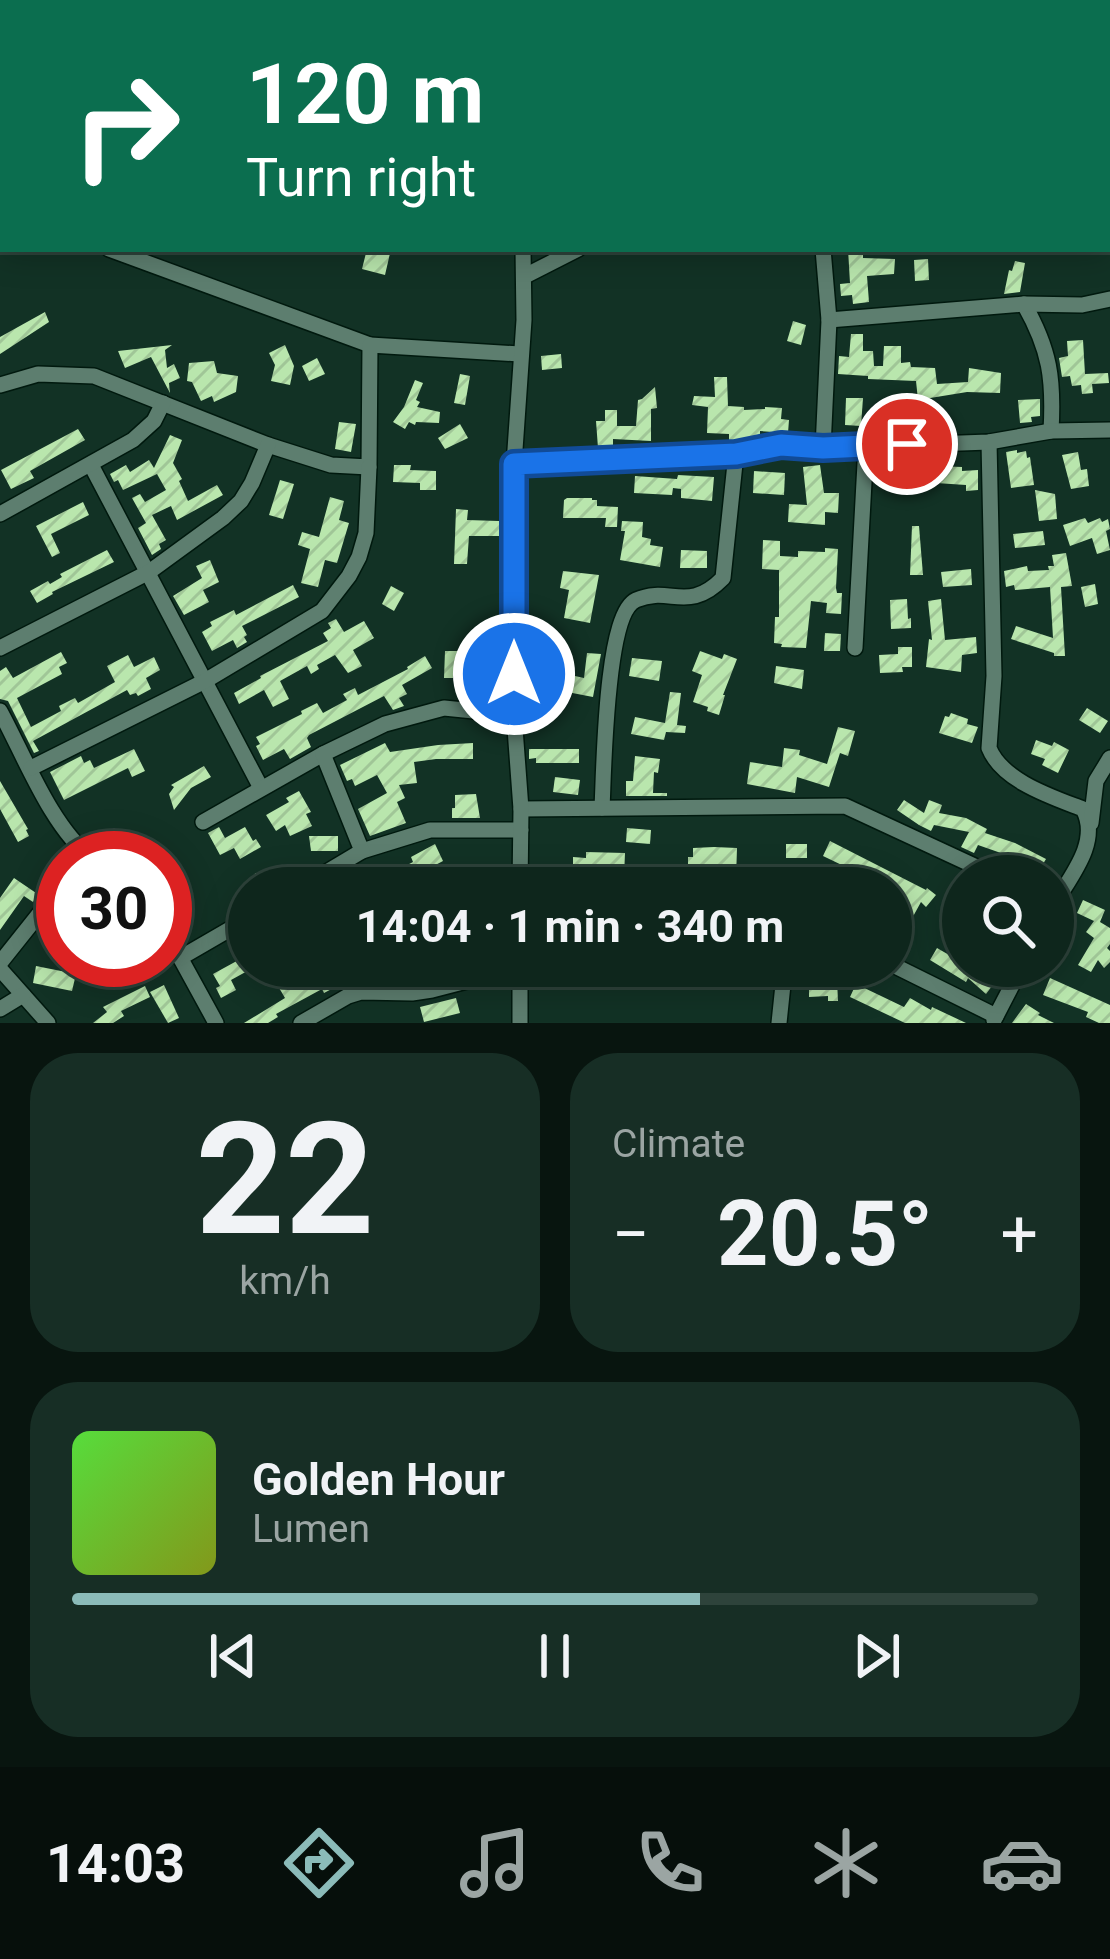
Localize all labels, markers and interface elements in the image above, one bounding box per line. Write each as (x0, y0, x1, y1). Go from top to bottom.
text: 120 m (246, 45, 484, 144)
icon: right (48, 48, 204, 204)
text: Turn right (246, 146, 476, 209)
pin (856, 393, 958, 495)
icon: arrive (874, 411, 940, 477)
position arrow (451, 611, 577, 737)
speed limit sign: 30 (36, 831, 192, 987)
map controls (942, 855, 1074, 987)
button: search (942, 855, 1074, 987)
text: 14:04 · 1 min · 340 m (356, 900, 784, 953)
text: 22 (195, 1088, 375, 1271)
text: Climate (612, 1121, 745, 1167)
text: 20.5° (717, 1182, 933, 1287)
text: − (612, 1196, 650, 1273)
text: + (1001, 1196, 1038, 1273)
text: km/h (239, 1258, 331, 1304)
text: Golden Hour (252, 1453, 505, 1506)
text: Lumen (252, 1506, 370, 1552)
icon: previous (200, 1623, 266, 1689)
icon: pause (522, 1623, 588, 1689)
icon: next (844, 1623, 910, 1689)
icon: directions (277, 1821, 361, 1905)
icon: music (453, 1821, 537, 1905)
icon: phone (628, 1821, 712, 1905)
icon: climate (804, 1821, 888, 1905)
icon: car (980, 1821, 1064, 1905)
text: 14:03 (46, 1832, 185, 1895)

